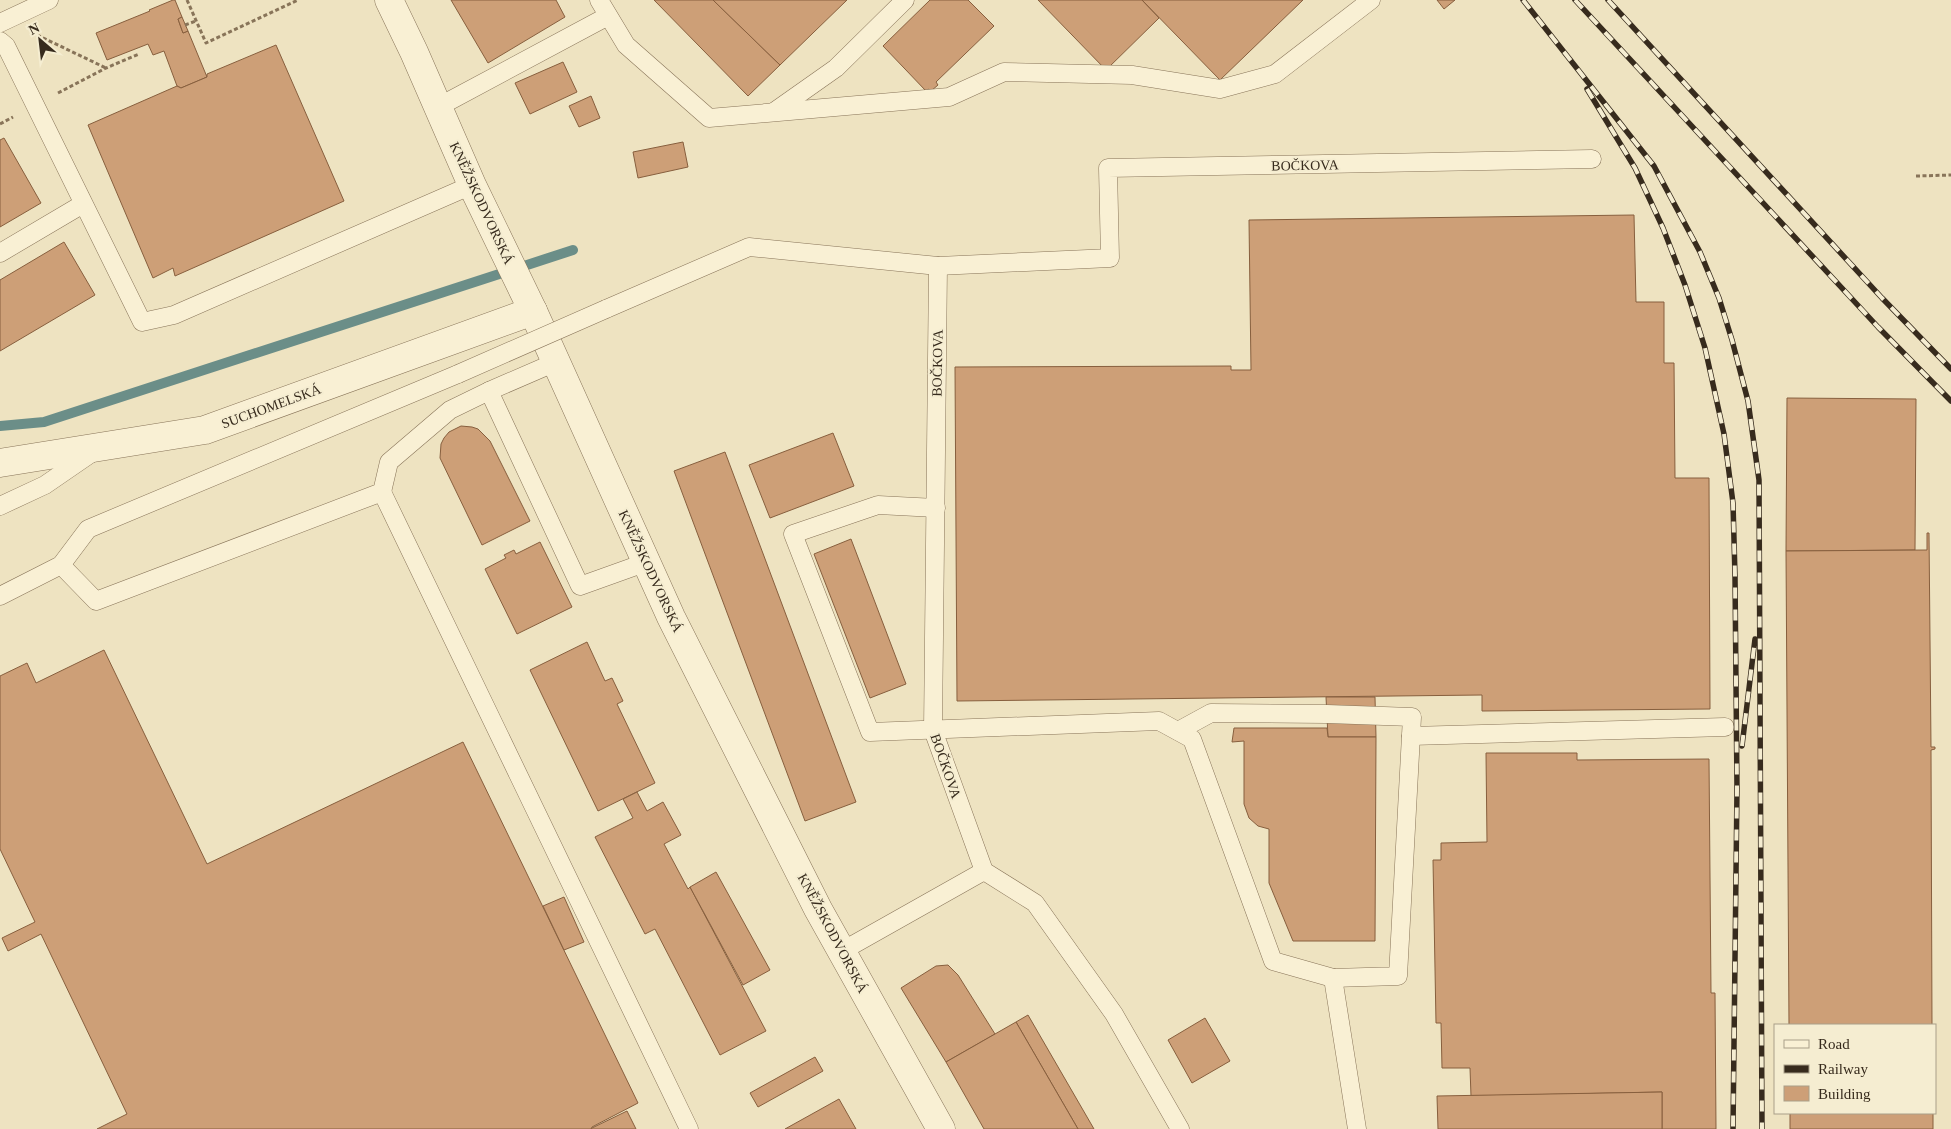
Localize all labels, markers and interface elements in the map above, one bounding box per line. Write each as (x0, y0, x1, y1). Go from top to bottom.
north arrow (15, 15, 65, 65)
text: N (26, 20, 42, 38)
street label: KNĚŽSKODVORSKÁ (447, 139, 518, 267)
street label: BOČKOVA (1271, 156, 1340, 174)
street label: BOČKOVA (928, 328, 946, 397)
street label: SUCHOMELSKÁ (219, 380, 324, 431)
street label: KNĚŽSKODVORSKÁ (616, 507, 687, 635)
street label: BOČKOVA (927, 732, 965, 801)
street label: KNĚŽSKODVORSKÁ (795, 871, 872, 996)
legend (1774, 1024, 1936, 1114)
text: Road (1818, 1036, 1850, 1052)
text: Railway (1818, 1061, 1868, 1077)
text: Building (1818, 1086, 1871, 1102)

